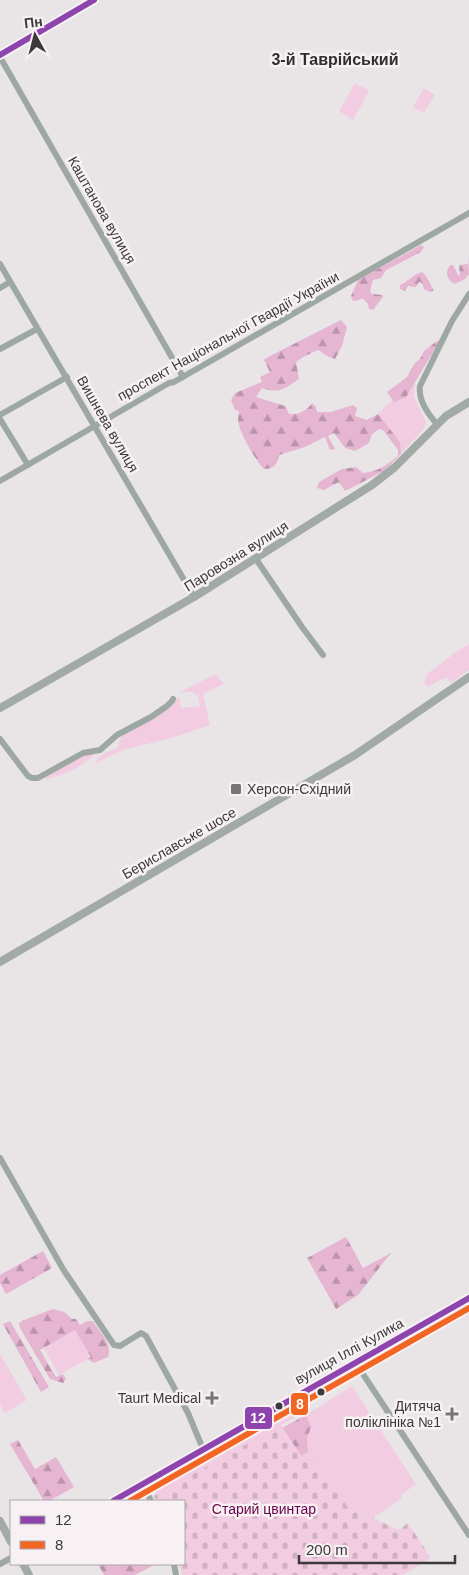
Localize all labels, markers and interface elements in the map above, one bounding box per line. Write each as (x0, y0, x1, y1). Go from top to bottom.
north arrow (10, 10, 60, 60)
text: Пн (23, 13, 44, 31)
district label: 3-й Таврійський (271, 51, 399, 68)
street label: Каштанова вулиця (65, 154, 139, 266)
street label: проспект Національної Гвардії України (114, 268, 342, 404)
street label: Вишнева вулиця (74, 373, 142, 475)
street label: Паровозна вулиця (181, 518, 291, 594)
place label: Херсон-Східний (247, 781, 351, 797)
marker: Херсон-Східний (229, 782, 243, 796)
street label: Бериславське шосе (119, 804, 239, 882)
street label: вулиця Іллі Кулика (292, 1314, 406, 1387)
unlabelled marker (316, 1387, 326, 1397)
place label: Taurt Medical (118, 1390, 201, 1406)
marker: Taurt Medical (205, 1391, 219, 1405)
line badge: 8 (290, 1392, 309, 1416)
text: 8 (296, 1396, 304, 1412)
place label: Дитяча поліклініка №1 (345, 1398, 441, 1430)
unlabelled marker (274, 1401, 284, 1411)
line badge: 12 (244, 1406, 273, 1430)
marker: Дитяча поліклініка №1 (445, 1407, 459, 1421)
text: 12 (250, 1410, 266, 1426)
legend (10, 1500, 185, 1565)
park label: Старий цвинтар (212, 1501, 316, 1517)
text: 12 (55, 1511, 72, 1528)
scale bar (299, 1532, 455, 1564)
text: 8 (55, 1536, 63, 1553)
text: 200 m (306, 1541, 348, 1558)

